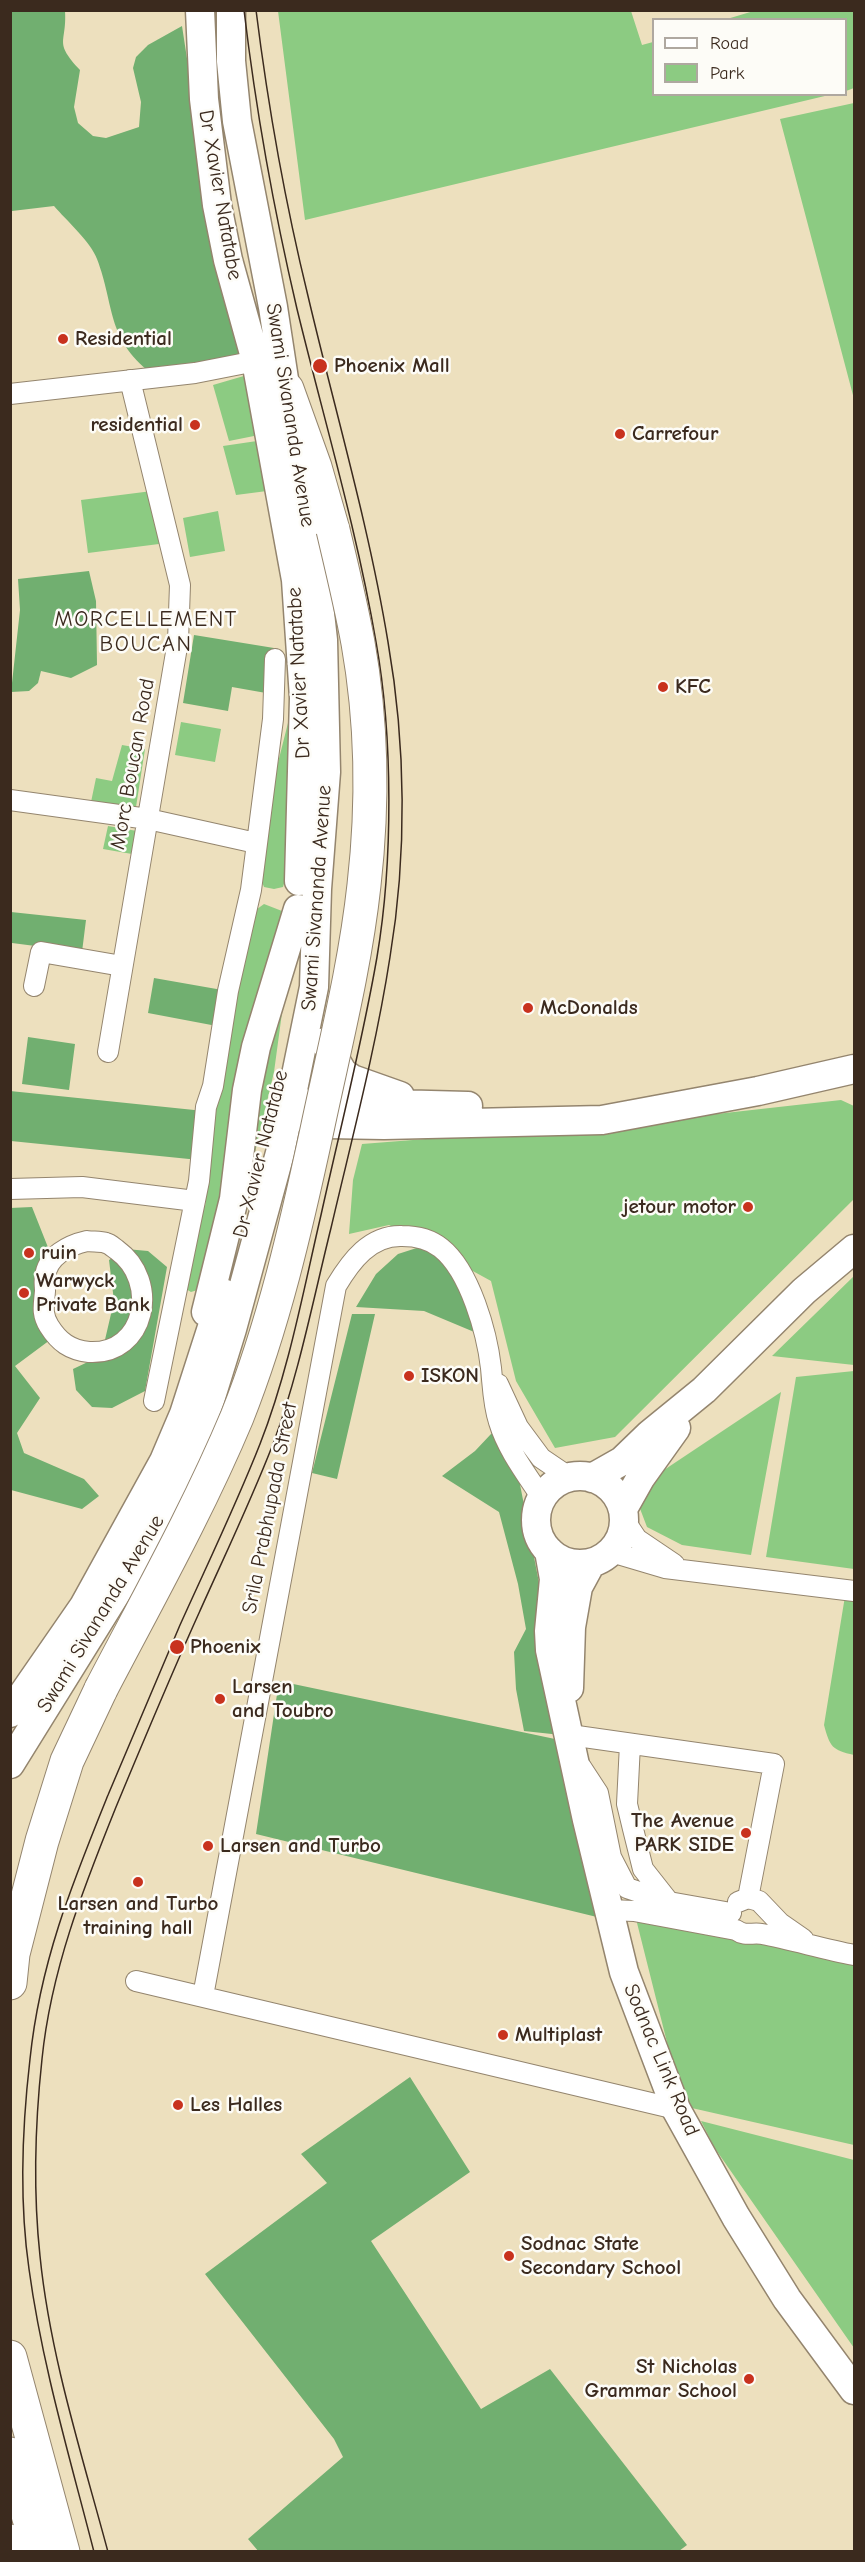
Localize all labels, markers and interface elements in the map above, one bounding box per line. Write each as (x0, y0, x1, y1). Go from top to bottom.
legend (652, 18, 847, 96)
text: Road (710, 33, 749, 54)
text: Park (710, 63, 744, 84)
street label: Dr Xavier Natatabe (193, 108, 247, 282)
street label: Swami Sivananda Avenue (260, 301, 320, 529)
place label: Residential (75, 326, 172, 352)
marker: Residential (56, 332, 70, 346)
place label: Phoenix Mall (334, 353, 450, 379)
marker: Phoenix Mall (311, 357, 329, 375)
place label: residential (91, 412, 183, 438)
marker: residential (188, 418, 202, 432)
place label: Carrefour (632, 421, 718, 447)
marker: Carrefour (613, 427, 627, 441)
street label: Dr Xavier Natatabe (282, 586, 316, 760)
district label: MORCELLEMENT BOUCAN (54, 607, 238, 658)
place label: KFC (675, 674, 711, 700)
street label: Morc Boucan Road (106, 676, 160, 852)
marker: KFC (656, 680, 670, 694)
street label: Swami Sivananda Avenue (297, 784, 337, 1012)
place label: McDonalds (540, 995, 638, 1021)
marker: McDonalds (521, 1001, 535, 1015)
street label: Dr Xavier Natatabe (228, 1067, 294, 1241)
place label: jetour motor (623, 1194, 736, 1220)
marker: jetour motor (741, 1200, 755, 1214)
place label: ruin (41, 1240, 77, 1266)
marker: ruin (22, 1246, 36, 1260)
place label: Warwyck Private Bank (36, 1268, 150, 1318)
marker: Warwyck Private Bank (17, 1286, 31, 1300)
place label: ISKON (421, 1363, 479, 1389)
marker: ISKON (402, 1369, 416, 1383)
street label: Srila Prabhupada Street (237, 1400, 303, 1616)
street label: Swami Sivananda Avenue (32, 1511, 170, 1717)
place label: Phoenix (190, 1634, 261, 1660)
marker: Phoenix (168, 1638, 186, 1656)
place label: Larsen and Toubro (232, 1674, 334, 1724)
marker: Larsen and Toubro (213, 1692, 227, 1706)
place label: The Avenue PARK SIDE (631, 1808, 734, 1858)
marker: The Avenue PARK SIDE (739, 1826, 753, 1840)
place label: Larsen and Turbo (220, 1833, 381, 1859)
marker: Larsen and Turbo (201, 1839, 215, 1853)
marker: Larsen and Turbo training hall (131, 1875, 145, 1889)
place label: Larsen and Turbo training hall (58, 1891, 218, 1941)
street label: Sodnac Link Road (618, 1980, 704, 2140)
place label: Multiplast (515, 2022, 602, 2048)
marker: Multiplast (496, 2028, 510, 2042)
place label: Les Halles (190, 2092, 282, 2118)
marker: Les Halles (171, 2098, 185, 2112)
place label: Sodnac State Secondary School (521, 2231, 681, 2281)
marker: Sodnac State Secondary School (502, 2249, 516, 2263)
place label: St Nicholas Grammar School (585, 2354, 737, 2404)
marker: St Nicholas Grammar School (742, 2372, 756, 2386)

